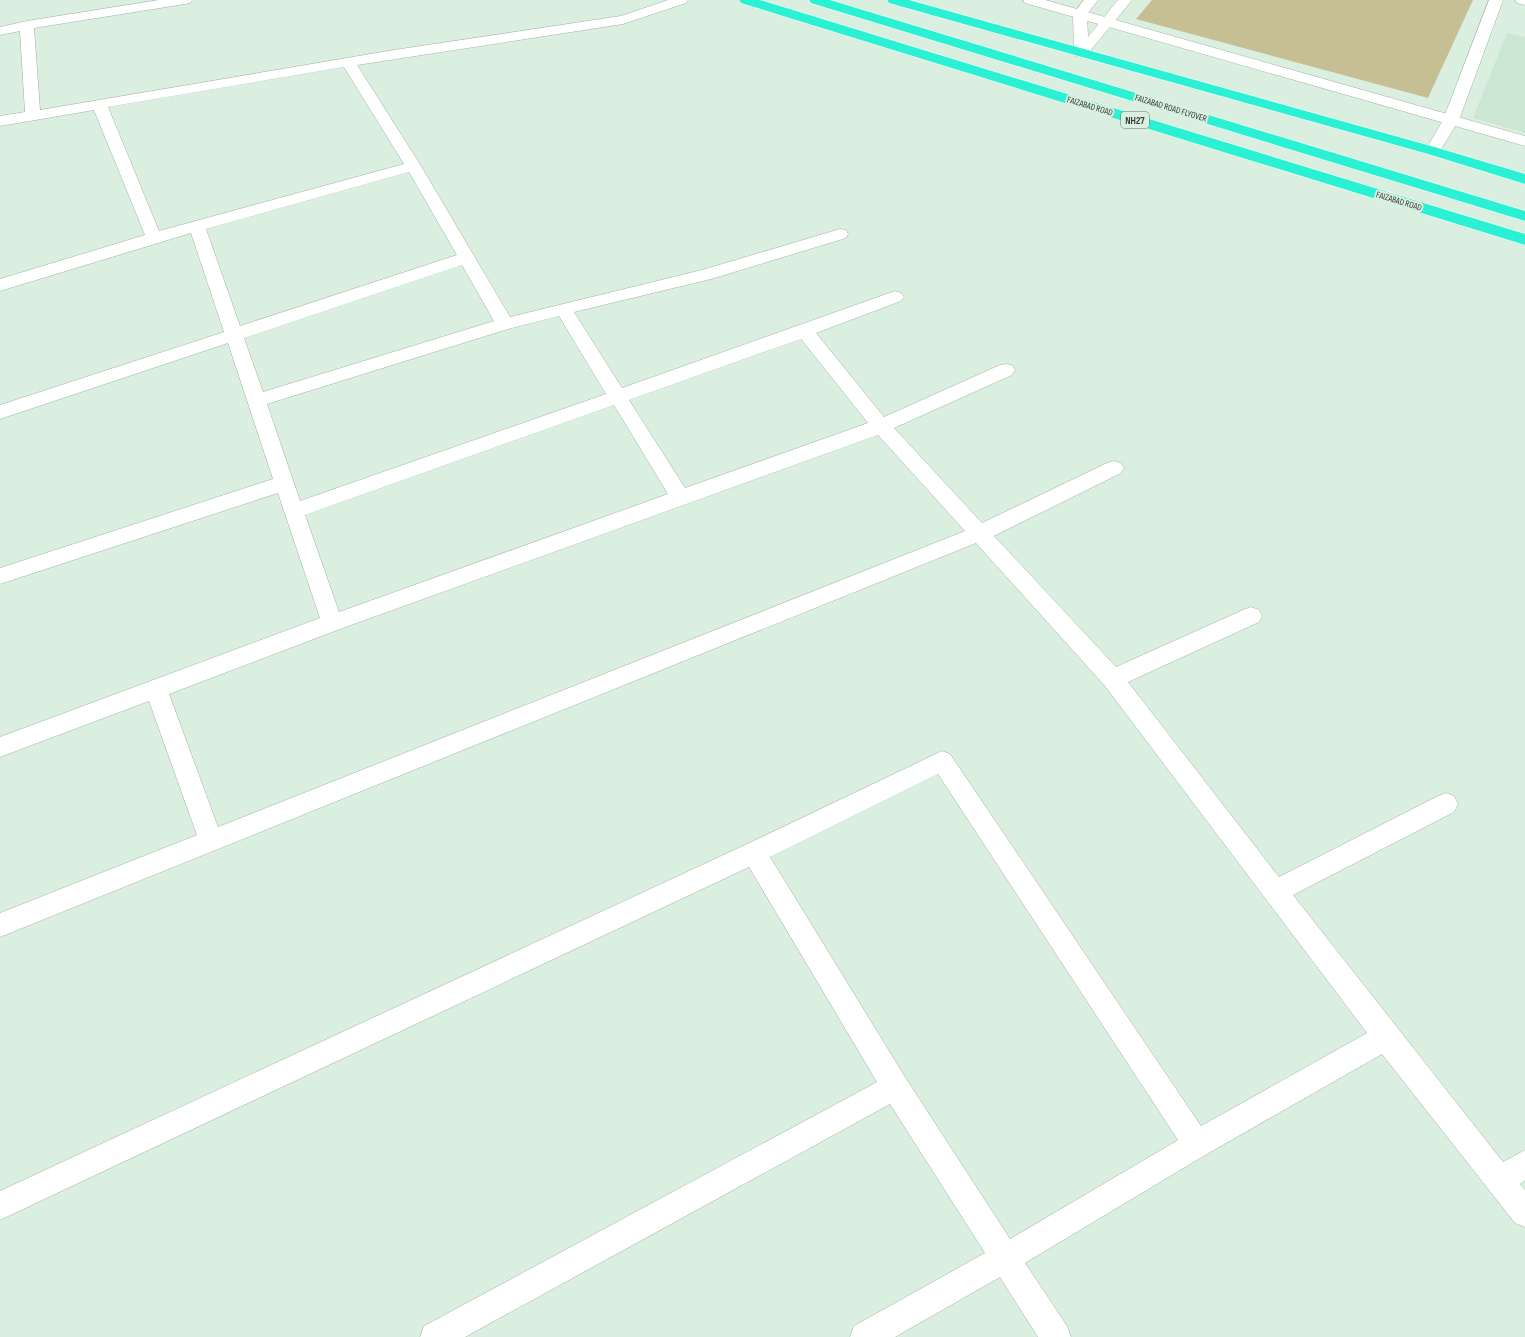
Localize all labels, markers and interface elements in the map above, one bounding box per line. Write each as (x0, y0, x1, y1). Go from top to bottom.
street label: FAIZABAD ROAD FLYOVER (1134, 92, 1208, 125)
street label: FAIZABAD ROAD (1066, 94, 1114, 119)
road number: NH27 (1121, 112, 1149, 128)
street label: FAIZABAD ROAD (1375, 189, 1423, 214)

